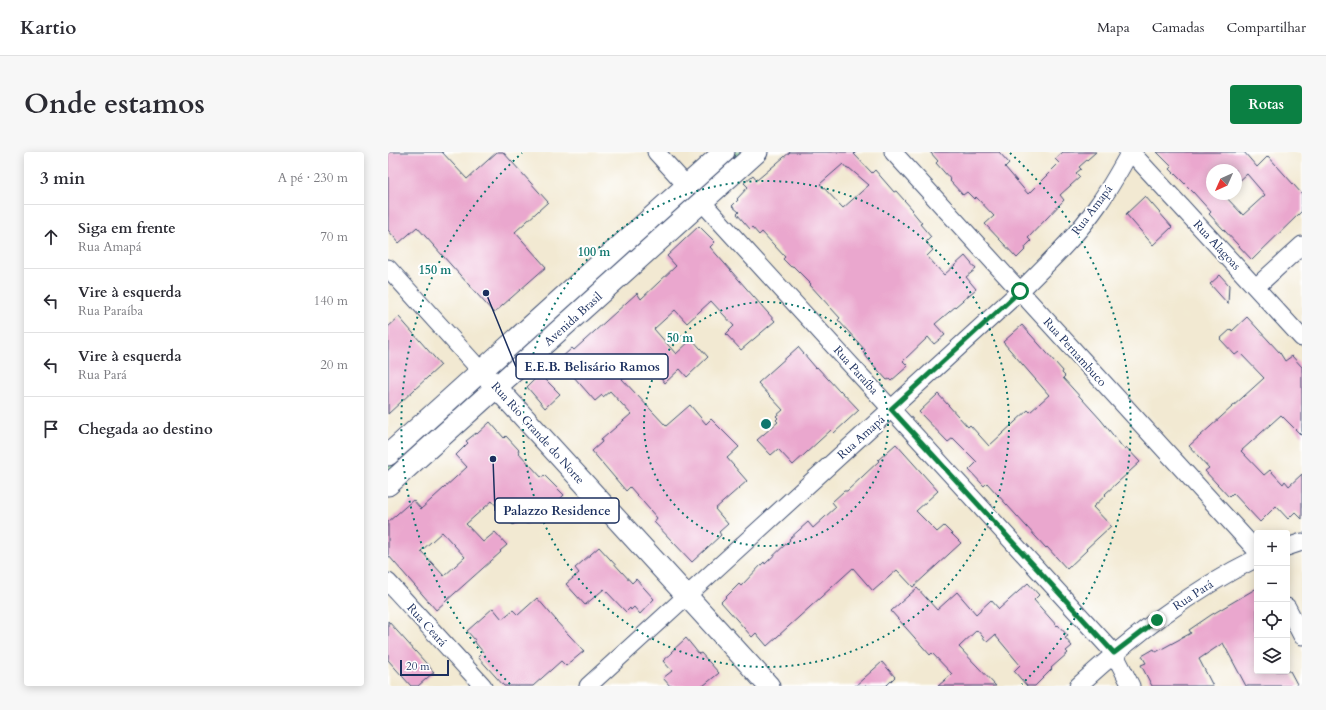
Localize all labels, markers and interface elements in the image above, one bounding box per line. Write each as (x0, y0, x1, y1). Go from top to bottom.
text: Kartio (20, 15, 76, 41)
text: Mapa (1097, 18, 1130, 37)
text: Camadas (1152, 18, 1205, 37)
text: Compartilhar (1227, 18, 1306, 37)
text: Onde estamos (24, 85, 205, 123)
button: Rotas (1230, 85, 1302, 124)
north arrow (1206, 164, 1242, 200)
text: 3 min (40, 167, 85, 190)
text: A pé · 230 m (278, 169, 348, 187)
street label: Rua Amapá (1068, 181, 1117, 238)
street label: Rua Alagoas (1190, 217, 1244, 273)
text: Siga em frente (78, 218, 176, 238)
icon: ahead (40, 226, 62, 248)
text: 70 m (320, 228, 348, 246)
text: Rua Amapá (78, 238, 142, 256)
text: 100 m (578, 244, 611, 260)
text: 150 m (419, 262, 452, 278)
text: Vire à esquerda (78, 282, 182, 302)
route start (1011, 282, 1029, 300)
street label: Avenida Brasil (540, 289, 606, 349)
icon: left (40, 290, 62, 312)
text: 140 m (314, 292, 348, 310)
text: Rua Paraíba (78, 302, 143, 320)
street label: Rua Pernambuco (1040, 314, 1111, 390)
text: 50 m (667, 330, 694, 346)
street label: Rua Paraíba (830, 342, 883, 398)
text: Vire à esquerda (78, 346, 182, 366)
icon: left (40, 354, 62, 376)
callout: E.E.B. Belisário Ramos (516, 354, 668, 379)
text: 20 m (320, 356, 348, 374)
text: E.E.B. Belisário Ramos (524, 358, 660, 376)
text: Rua Pará (78, 366, 127, 384)
street label: Rua Rio Grande do Norte (488, 379, 588, 487)
street label: Rua Amapá (834, 411, 889, 463)
centre of rings (759, 417, 773, 431)
icon: arrive (40, 418, 62, 440)
text: Chegada ao destino (78, 419, 213, 439)
callout: Palazzo Residence (495, 498, 619, 523)
text: Palazzo Residence (503, 502, 611, 520)
map controls (1254, 530, 1290, 674)
button: + (1254, 530, 1290, 566)
button: − (1254, 566, 1290, 602)
street label: Rua Pará (1170, 576, 1217, 614)
street label: Rua Ceará (403, 600, 451, 651)
button: locate (1254, 602, 1290, 638)
route end (1148, 611, 1166, 629)
button: layers (1254, 638, 1290, 674)
scale bar (400, 658, 449, 677)
text: 20 m (406, 659, 430, 674)

